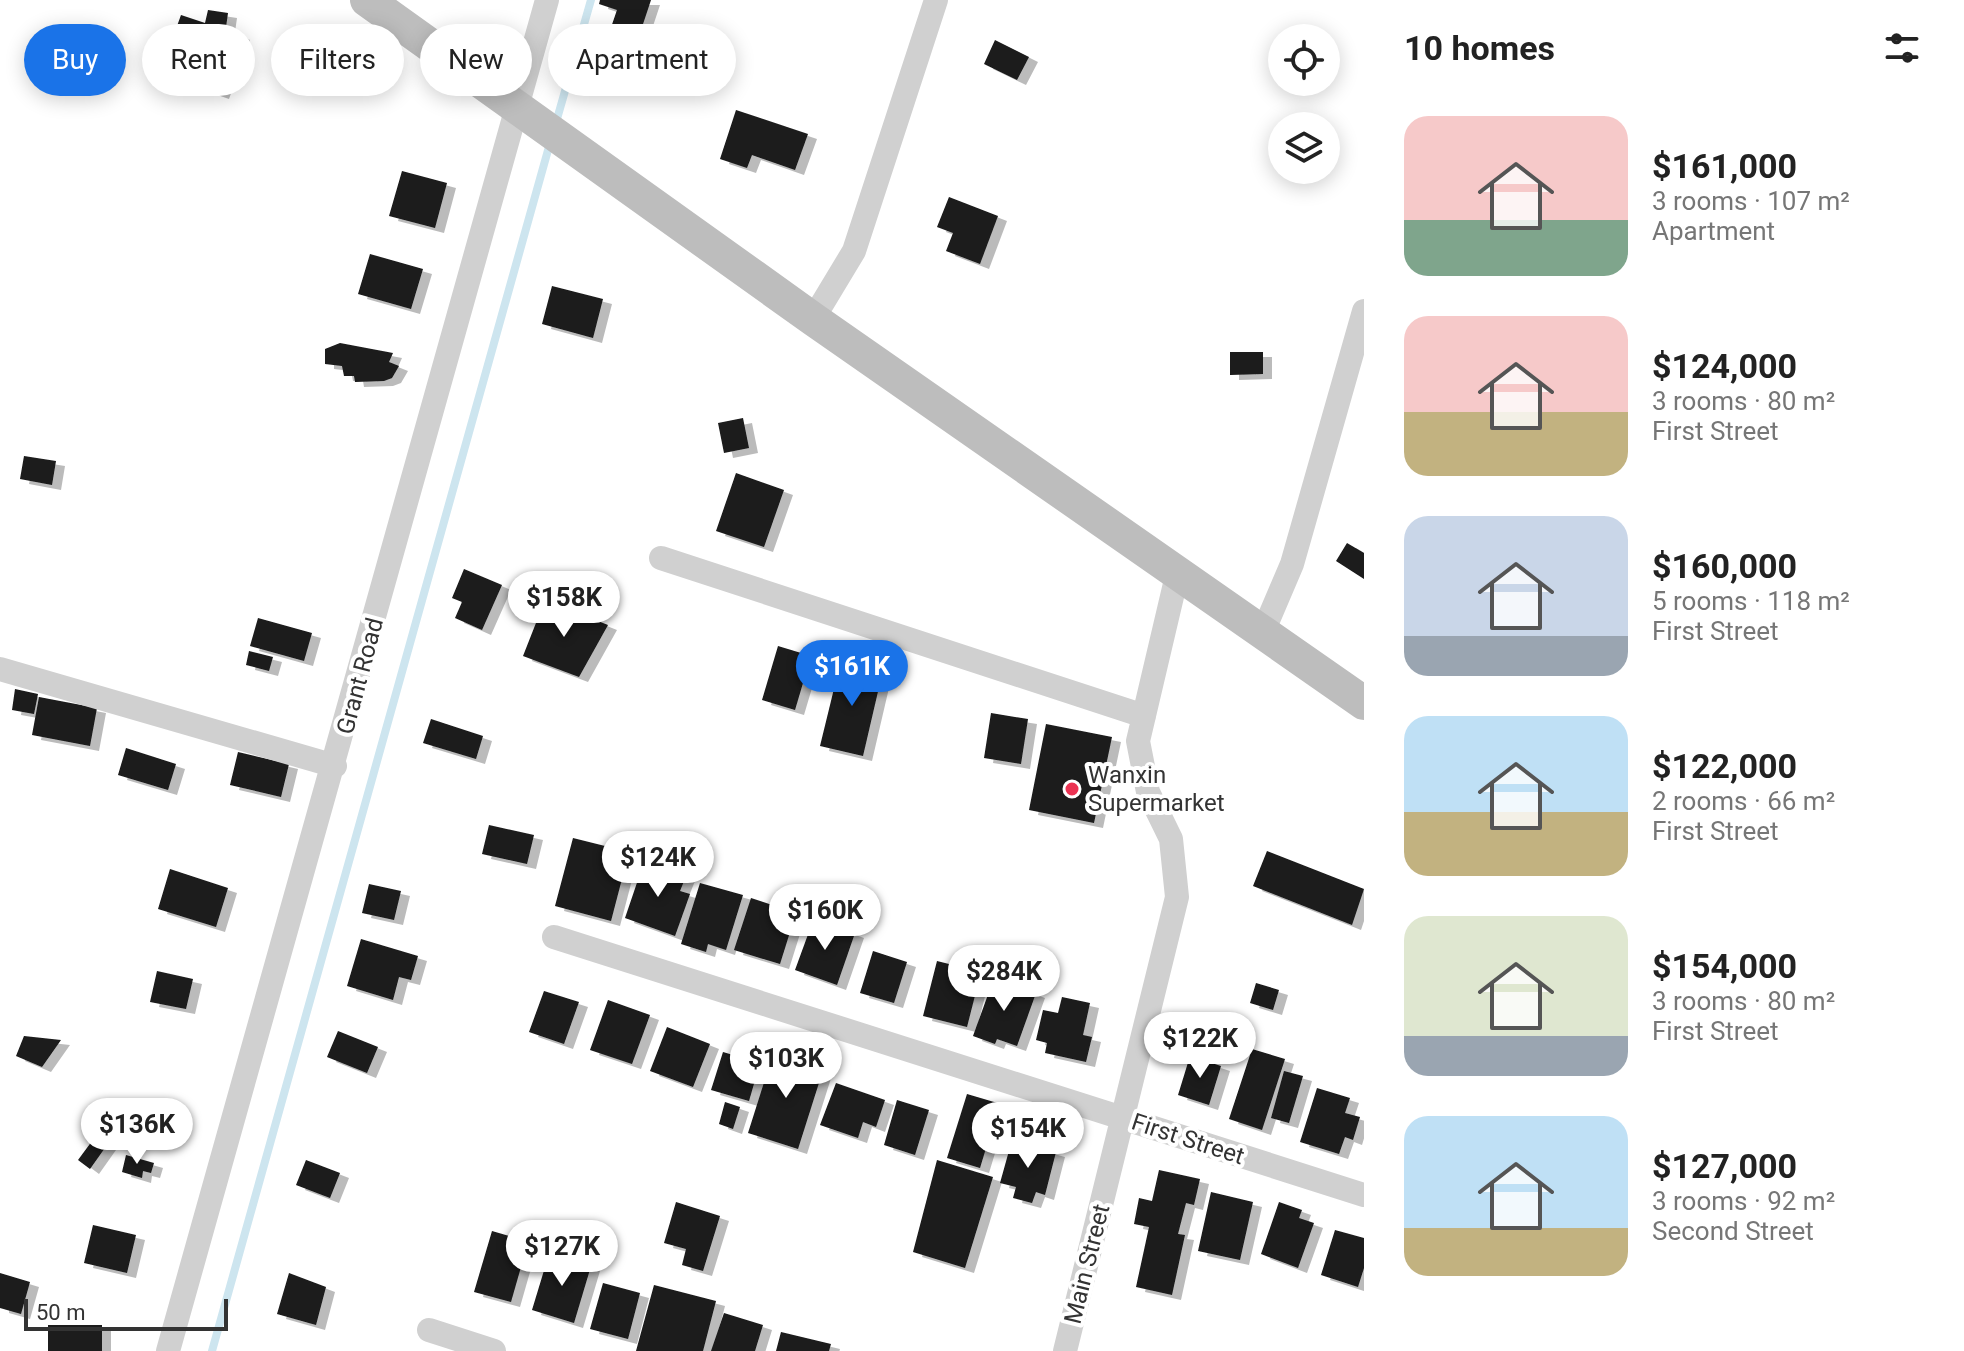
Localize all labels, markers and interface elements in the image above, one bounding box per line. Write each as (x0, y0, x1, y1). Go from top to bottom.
chip: Buy (24, 24, 126, 96)
chip: Rent (142, 24, 255, 96)
chip: Filters (271, 24, 404, 96)
chip: New (420, 24, 532, 96)
chip: Apartment (548, 24, 736, 96)
map controls (1268, 24, 1340, 184)
button: locate (1268, 24, 1340, 96)
icon: filters (1880, 26, 1924, 70)
text: 10 homes (1404, 28, 1555, 68)
button: layers (1268, 112, 1340, 184)
text: $161,000 (1652, 146, 1797, 186)
icon: home (1468, 148, 1564, 244)
text: 3 rooms · 107 m² (1652, 186, 1850, 216)
text: Apartment (1652, 216, 1775, 246)
text: $124,000 (1652, 346, 1797, 386)
icon: home (1468, 348, 1564, 444)
text: 3 rooms · 80 m² (1652, 386, 1835, 416)
text: First Street (1652, 416, 1778, 446)
text: $160,000 (1652, 546, 1797, 586)
icon: home (1468, 548, 1564, 644)
pin: $158K (508, 571, 620, 639)
text: $158K (526, 582, 602, 612)
text: 5 rooms · 118 m² (1652, 586, 1850, 616)
street label: Grant Road (331, 615, 389, 737)
text: First Street (1652, 616, 1778, 646)
pin: $161K (796, 640, 908, 708)
text: $161K (814, 651, 890, 681)
text: $122,000 (1652, 746, 1797, 786)
icon: home (1468, 748, 1564, 844)
place label: Wanxin Supermarket (1088, 761, 1225, 817)
marker: Wanxin Supermarket (1063, 780, 1081, 798)
text: 2 rooms · 66 m² (1652, 786, 1835, 816)
text: First Street (1652, 816, 1778, 846)
pin: $124K (602, 831, 714, 899)
text: $124K (620, 842, 696, 872)
pin: $160K (769, 884, 881, 952)
text: $160K (787, 895, 863, 925)
pin: $284K (948, 945, 1060, 1013)
text: $154,000 (1652, 946, 1797, 986)
icon: home (1468, 948, 1564, 1044)
text: $284K (966, 956, 1042, 986)
text: 3 rooms · 80 m² (1652, 986, 1835, 1016)
pin: $122K (1144, 1012, 1256, 1080)
text: First Street (1652, 1016, 1778, 1046)
text: $122K (1162, 1023, 1238, 1053)
pin: $103K (730, 1032, 842, 1100)
text: $103K (748, 1043, 824, 1073)
pin: $136K (81, 1098, 193, 1166)
pin: $154K (972, 1102, 1084, 1170)
street label: First Street (1128, 1108, 1248, 1170)
text: $136K (99, 1109, 175, 1139)
text: $154K (990, 1113, 1066, 1143)
text: $127,000 (1652, 1146, 1797, 1186)
icon: home (1468, 1148, 1564, 1244)
text: 3 rooms · 92 m² (1652, 1186, 1835, 1216)
street label: Main Street (1059, 1201, 1115, 1327)
text: Second Street (1652, 1216, 1814, 1246)
pin: $127K (506, 1220, 618, 1288)
text: $127K (524, 1231, 600, 1261)
scale bar (24, 1295, 228, 1331)
text: 50 m (36, 1300, 85, 1325)

